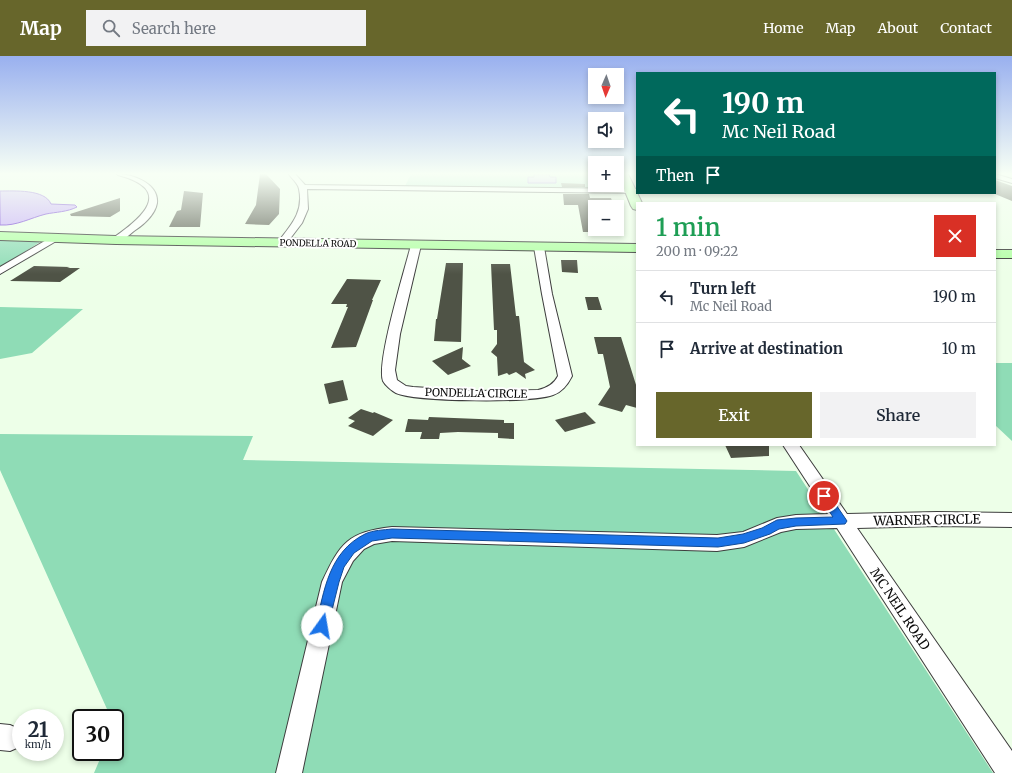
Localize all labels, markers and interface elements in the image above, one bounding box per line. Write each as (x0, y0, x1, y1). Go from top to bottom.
search box (86, 10, 366, 46)
text: Map (20, 16, 62, 40)
icon: search (100, 17, 122, 39)
text: Search here (132, 19, 216, 38)
text: Home (763, 19, 804, 37)
text: Map (826, 19, 855, 37)
text: About (877, 19, 918, 37)
text: Contact (940, 19, 992, 37)
north arrow (588, 68, 624, 104)
map controls (588, 68, 624, 236)
text: 190 m (722, 85, 804, 121)
icon: left (656, 88, 708, 140)
button: sound (588, 112, 624, 148)
text: Mc Neil Road (722, 120, 836, 143)
button: + (588, 156, 624, 192)
icon: arrive (702, 164, 724, 186)
text: Then (656, 166, 694, 185)
button: − (588, 200, 624, 236)
text: 1 min (656, 212, 721, 243)
button: close (934, 215, 976, 257)
street label: PONDELLA ROAD (279, 237, 357, 249)
text: 200 m · 09:22 (656, 243, 738, 260)
text: Turn left (690, 279, 756, 298)
icon: left (656, 286, 678, 308)
text: 190 m (933, 287, 976, 306)
text: Mc Neil Road (690, 298, 772, 315)
icon: arrive (656, 338, 678, 360)
text: Arrive at destination (690, 339, 843, 358)
text: 10 m (942, 339, 976, 358)
street label: PONDELLA CIRCLE (425, 385, 527, 401)
button: Exit (656, 392, 812, 438)
button: Share (820, 392, 976, 438)
pin (807, 479, 841, 513)
icon: arrive (813, 485, 835, 507)
street label: WARNER CIRCLE (872, 511, 982, 529)
street label: MC NEIL ROAD (866, 565, 934, 654)
position arrow (301, 605, 343, 647)
speed limit sign: 30 (72, 709, 124, 761)
text: 21 (28, 717, 48, 742)
text: km/h (25, 738, 51, 751)

